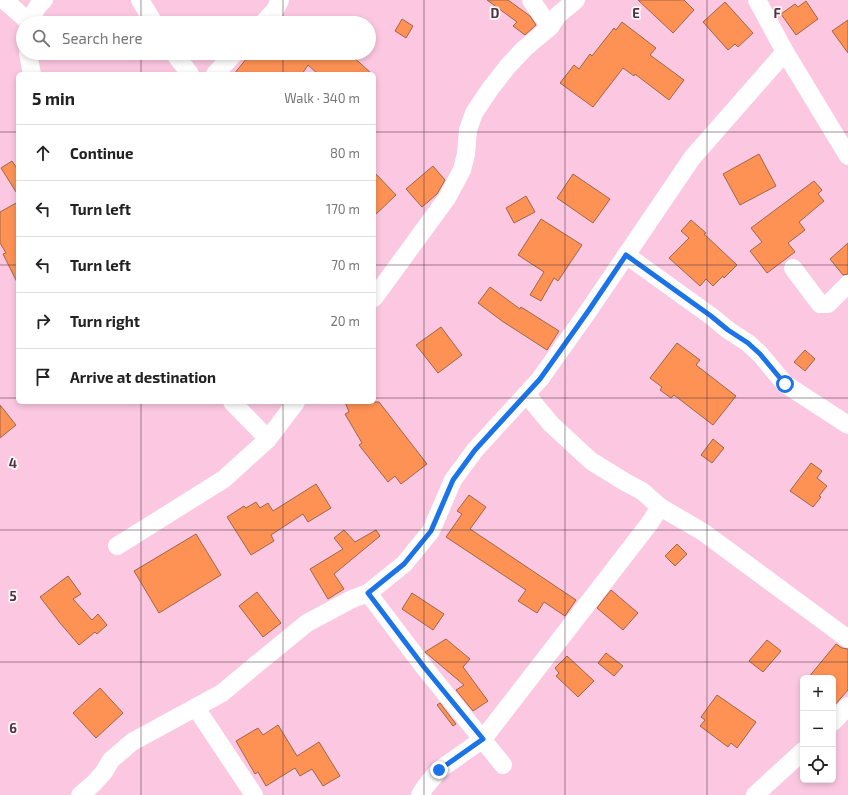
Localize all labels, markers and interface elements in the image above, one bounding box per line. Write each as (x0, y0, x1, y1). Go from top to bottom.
text: D (491, 5, 500, 21)
text: E (632, 5, 640, 21)
text: F (773, 5, 781, 21)
search box (16, 16, 376, 60)
icon: search (30, 27, 52, 49)
text: Search here (62, 29, 143, 47)
text: 5 min (32, 88, 75, 108)
text: Walk · 340 m (284, 90, 360, 106)
icon: ahead (32, 142, 54, 164)
text: Continue (70, 144, 133, 162)
text: 80 m (330, 145, 360, 161)
icon: left (32, 198, 54, 220)
text: Turn left (70, 200, 131, 218)
text: 170 m (326, 201, 360, 217)
icon: left (32, 254, 54, 276)
text: Turn left (70, 256, 131, 274)
text: 70 m (331, 257, 360, 273)
icon: right (32, 310, 54, 332)
text: Turn right (70, 312, 140, 330)
text: 20 m (331, 313, 360, 329)
icon: arrive (32, 366, 54, 388)
text: Arrive at destination (70, 368, 216, 386)
route start (776, 375, 794, 393)
text: 4 (9, 455, 17, 471)
text: 5 (9, 588, 17, 604)
map controls (800, 675, 836, 783)
button: + (800, 675, 836, 711)
button: − (800, 711, 836, 747)
text: 6 (9, 720, 17, 736)
button: locate (800, 747, 836, 783)
route end (430, 761, 448, 779)

